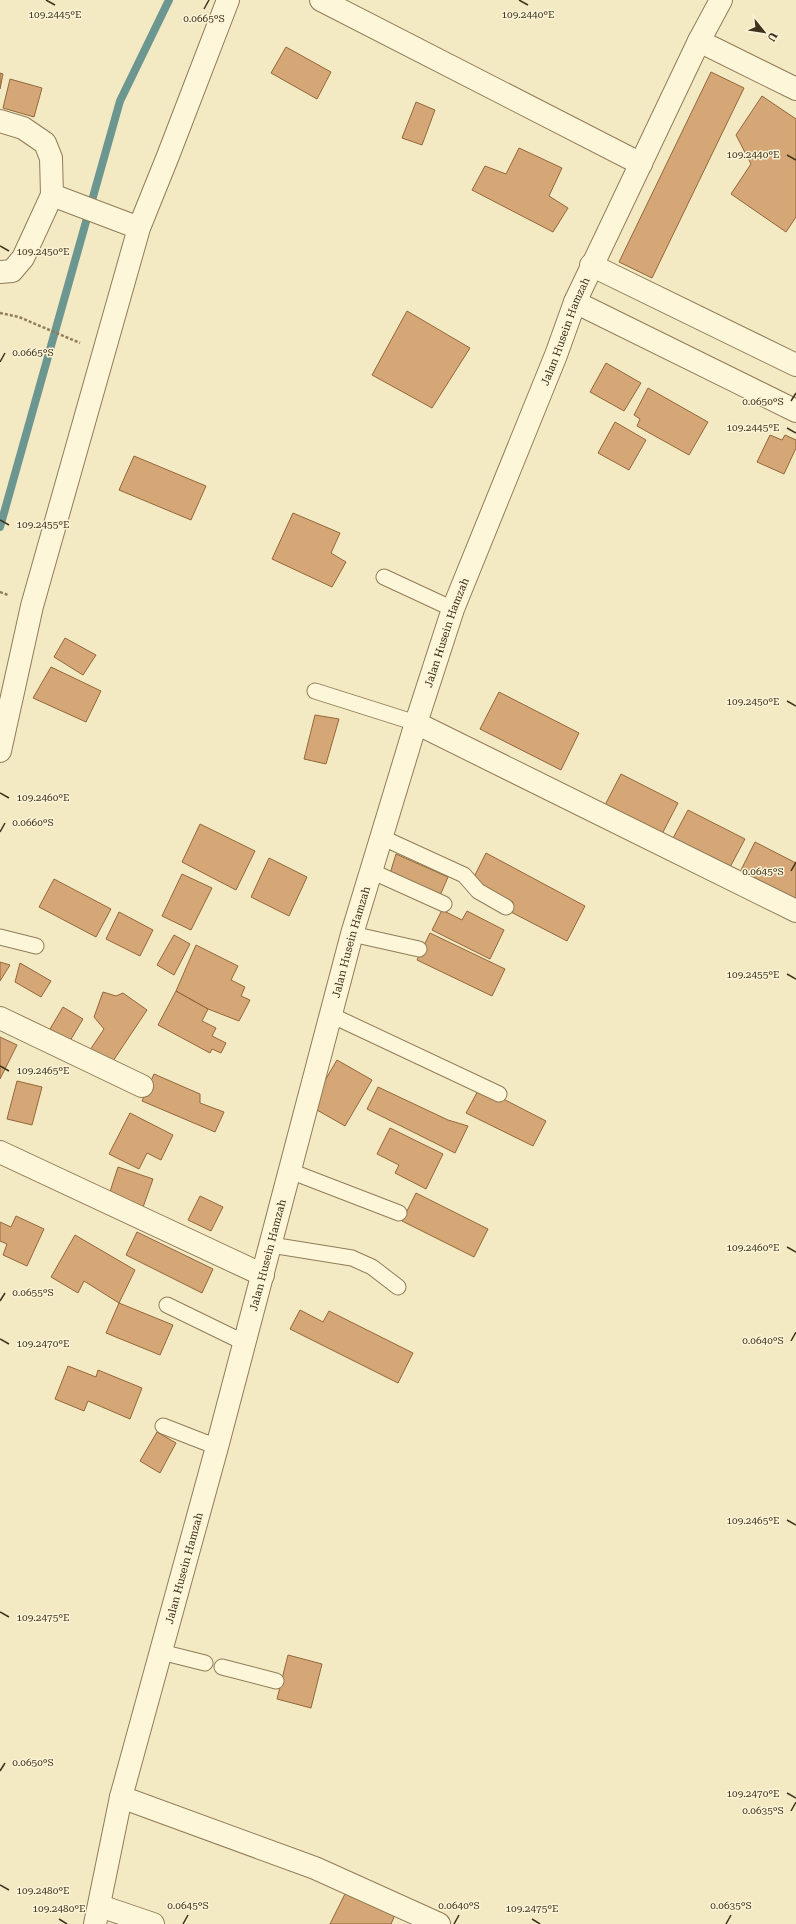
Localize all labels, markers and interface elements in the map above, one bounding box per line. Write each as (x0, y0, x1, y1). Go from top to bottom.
text: 109.2445°E (28, 9, 82, 20)
text: 109.2440°E (501, 9, 555, 20)
north arrow (744, 12, 784, 52)
text: 0.0665°S (183, 13, 225, 24)
text: U (764, 30, 780, 44)
text: 109.2440°E (726, 149, 780, 160)
text: 109.2450°E (16, 246, 70, 257)
street label: Jalan Husein Hamzah (538, 275, 593, 387)
text: 0.0665°S (12, 347, 54, 358)
text: 0.0650°S (742, 396, 784, 407)
text: 109.2445°E (726, 422, 780, 433)
text: 109.2455°E (16, 519, 70, 530)
street label: Jalan Husein Hamzah (422, 576, 472, 689)
text: 109.2450°E (726, 696, 780, 707)
text: 109.2460°E (16, 792, 70, 803)
text: 0.0660°S (12, 817, 54, 828)
text: 0.0645°S (742, 866, 784, 877)
street label: Jalan Husein Hamzah (330, 885, 373, 999)
text: 109.2455°E (726, 969, 780, 980)
text: 109.2465°E (16, 1065, 70, 1076)
street label: Jalan Husein Hamzah (247, 1198, 289, 1313)
text: 109.2460°E (726, 1242, 780, 1253)
text: 0.0655°S (12, 1287, 54, 1298)
text: 0.0640°S (742, 1335, 784, 1346)
text: 109.2470°E (16, 1338, 70, 1349)
street label: Jalan Husein Hamzah (163, 1511, 206, 1625)
text: 109.2465°E (726, 1515, 780, 1526)
text: 109.2475°E (16, 1612, 70, 1623)
text: 0.0650°S (12, 1757, 54, 1768)
text: 109.2470°E (726, 1788, 780, 1799)
text: 0.0635°S (742, 1805, 784, 1816)
text: 109.2480°E (16, 1885, 70, 1896)
text: 0.0645°S (167, 1900, 209, 1911)
text: 0.0640°S (438, 1900, 480, 1911)
text: 0.0635°S (710, 1900, 752, 1911)
text: 109.2480°E (32, 1903, 86, 1914)
text: 109.2475°E (505, 1903, 559, 1914)

